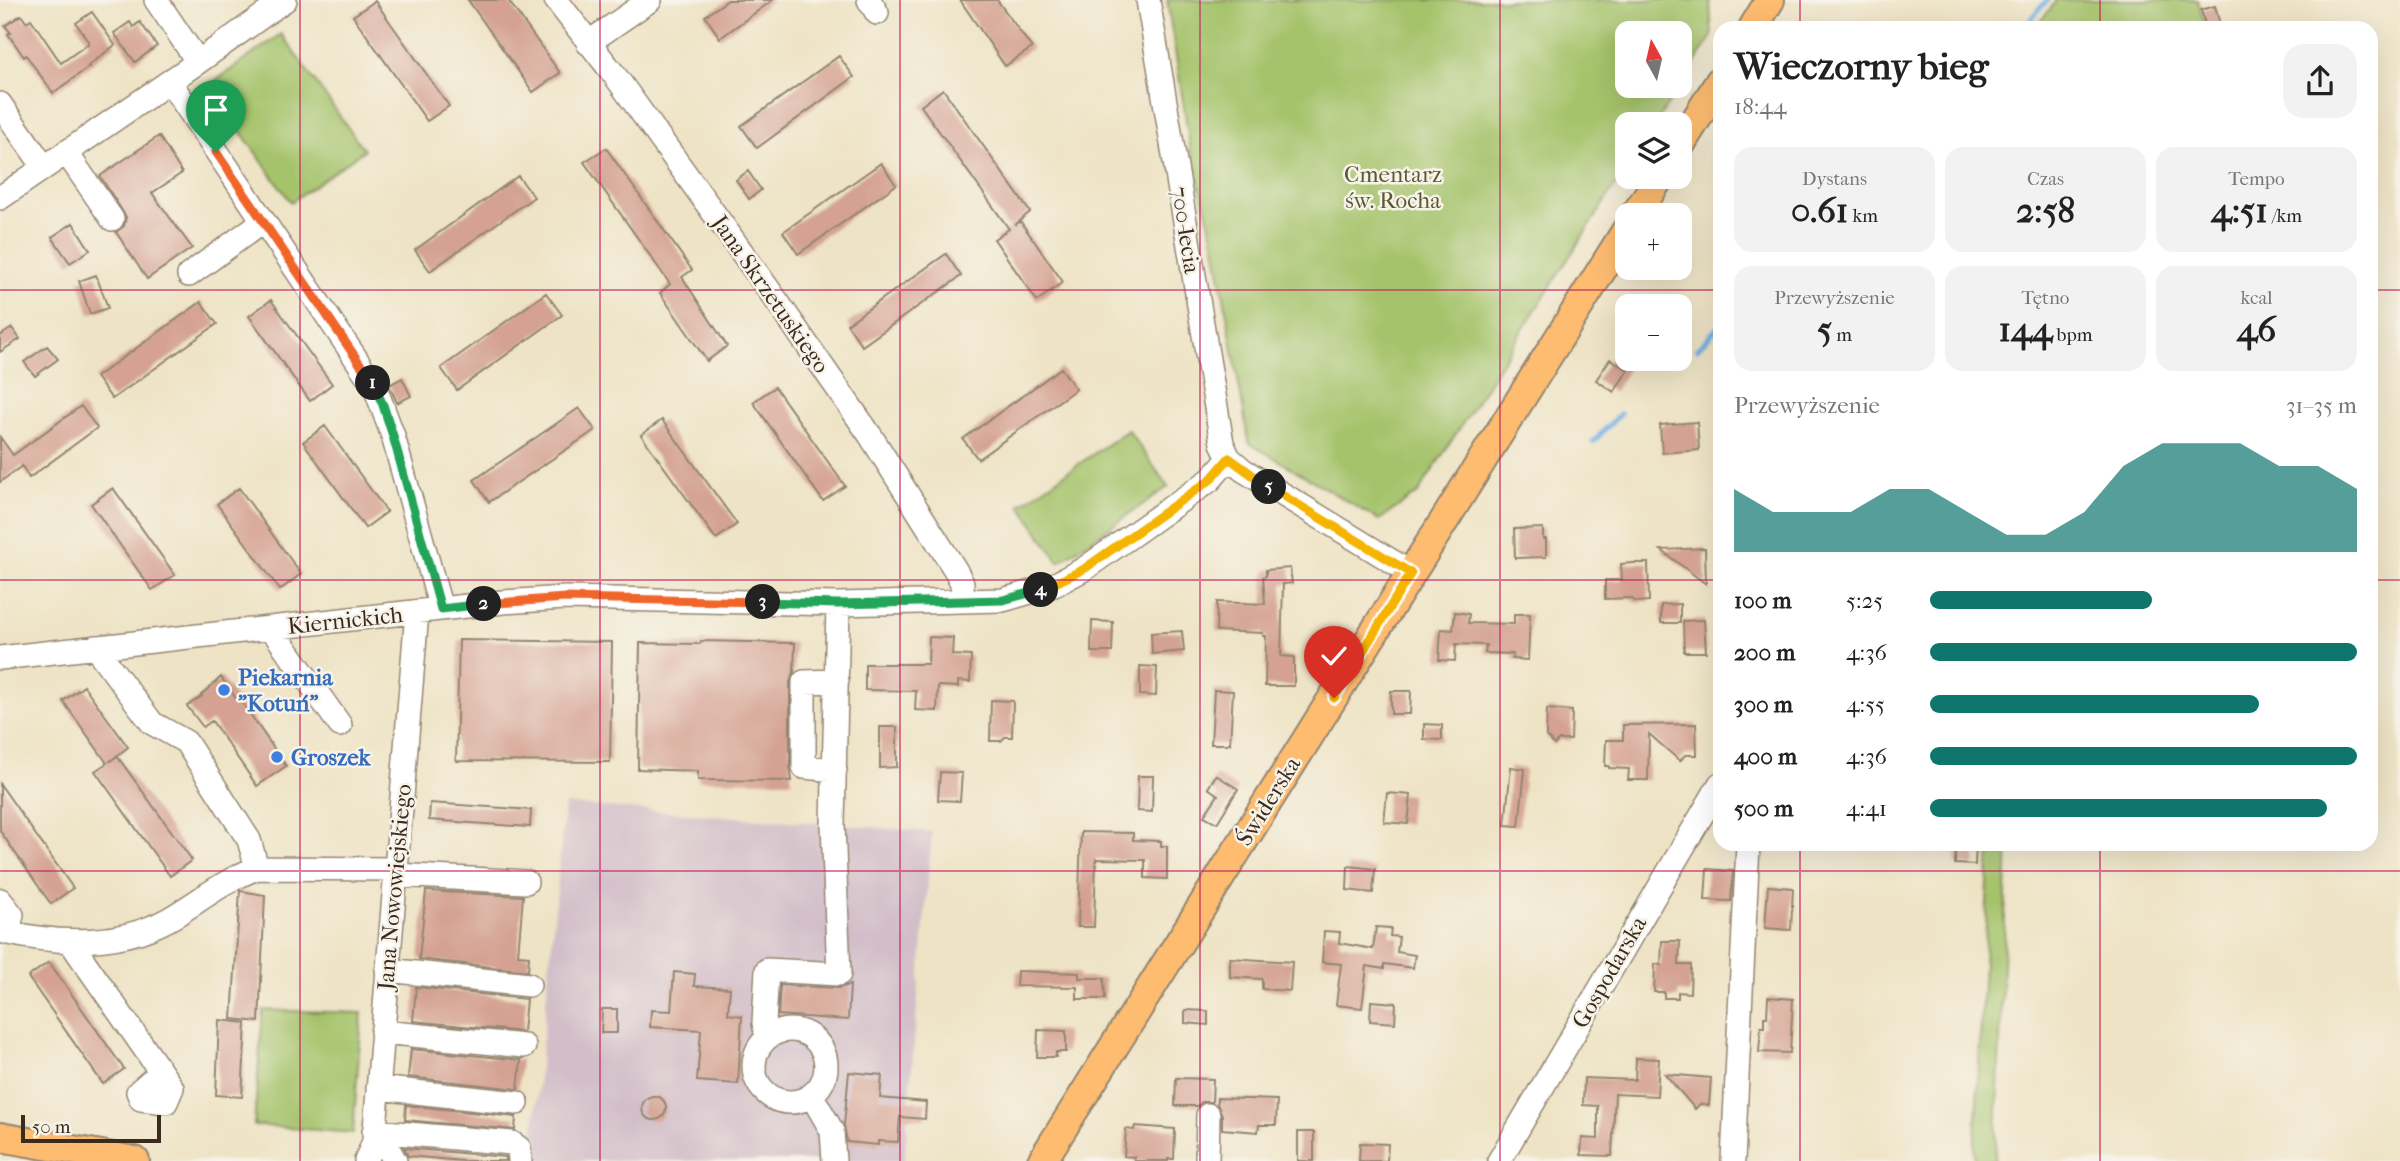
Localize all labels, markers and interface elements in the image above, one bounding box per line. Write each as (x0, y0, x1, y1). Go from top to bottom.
north arrow (1615, 21, 1692, 98)
map controls (1615, 21, 1692, 371)
text: Wieczorny bieg (1734, 44, 1989, 89)
button: share (2283, 44, 2357, 118)
pin (186, 80, 246, 152)
icon: arrive (197, 91, 235, 129)
text: 18:44 (1734, 93, 1787, 120)
button: layers (1615, 112, 1692, 189)
park label: Cmentarz św. Rocha (1344, 161, 1442, 214)
text: Dystans (1802, 168, 1867, 190)
text: Czas (2027, 168, 2064, 190)
text: Tempo (2228, 168, 2285, 190)
street label: 700-lecia (1165, 185, 1206, 276)
text: 0.61 (1791, 190, 1848, 231)
text: 2:58 (2016, 190, 2075, 231)
text: 4:51 (2211, 190, 2268, 231)
button: + (1615, 203, 1692, 280)
text: km (1848, 205, 1878, 227)
text: /km (2268, 205, 2302, 227)
street label: Jana Skrzetuskiego (705, 209, 835, 378)
text: Przewyższenie (1774, 287, 1895, 309)
text: Tętno (2022, 287, 2069, 309)
text: kcal (2241, 287, 2272, 309)
button: − (1615, 294, 1692, 371)
text: 5 (1817, 309, 1832, 350)
text: 144 (1998, 309, 2052, 350)
text: 46 (2237, 309, 2276, 350)
text: m (1832, 324, 1852, 346)
text: bpm (2052, 324, 2093, 346)
pin: 1 (356, 366, 390, 400)
text: 1 (369, 371, 376, 393)
text: Przewyższenie (1734, 392, 1880, 419)
text: 31–35 m (2286, 392, 2357, 419)
pin: 5 (1252, 470, 1286, 504)
text: 5 (1264, 475, 1273, 497)
pin: 4 (1024, 572, 1058, 608)
text: 4 (1035, 578, 1046, 600)
pin: 3 (746, 584, 780, 620)
pin: 2 (466, 586, 502, 622)
text: 100 m (1734, 587, 1792, 614)
text: 5:25 (1846, 587, 1883, 614)
text: 3 (759, 590, 766, 612)
text: 2 (479, 592, 488, 614)
street label: Kiernickich (286, 601, 404, 640)
pin (1304, 626, 1364, 698)
icon: check (1315, 637, 1353, 675)
text: 200 m (1734, 639, 1795, 666)
text: 4:36 (1846, 639, 1887, 666)
place label: Piekarnia "Kotuń" (238, 664, 334, 717)
marker: Piekarnia "Kotuń" (216, 682, 232, 698)
text: 300 m (1734, 691, 1793, 718)
text: 4:55 (1846, 691, 1885, 718)
text: 400 m (1734, 743, 1797, 770)
text: 4:36 (1846, 743, 1887, 770)
place label: Groszek (291, 744, 372, 771)
marker: Groszek (269, 749, 285, 765)
street label: Świderska (1231, 751, 1307, 851)
street label: Jana Nowowiejskiego (372, 783, 417, 993)
text: 500 m (1734, 795, 1793, 822)
text: 4:41 (1846, 795, 1887, 822)
street label: Gospodarska (1567, 911, 1652, 1033)
scale bar (21, 1112, 161, 1144)
text: 50 m (32, 1116, 71, 1138)

